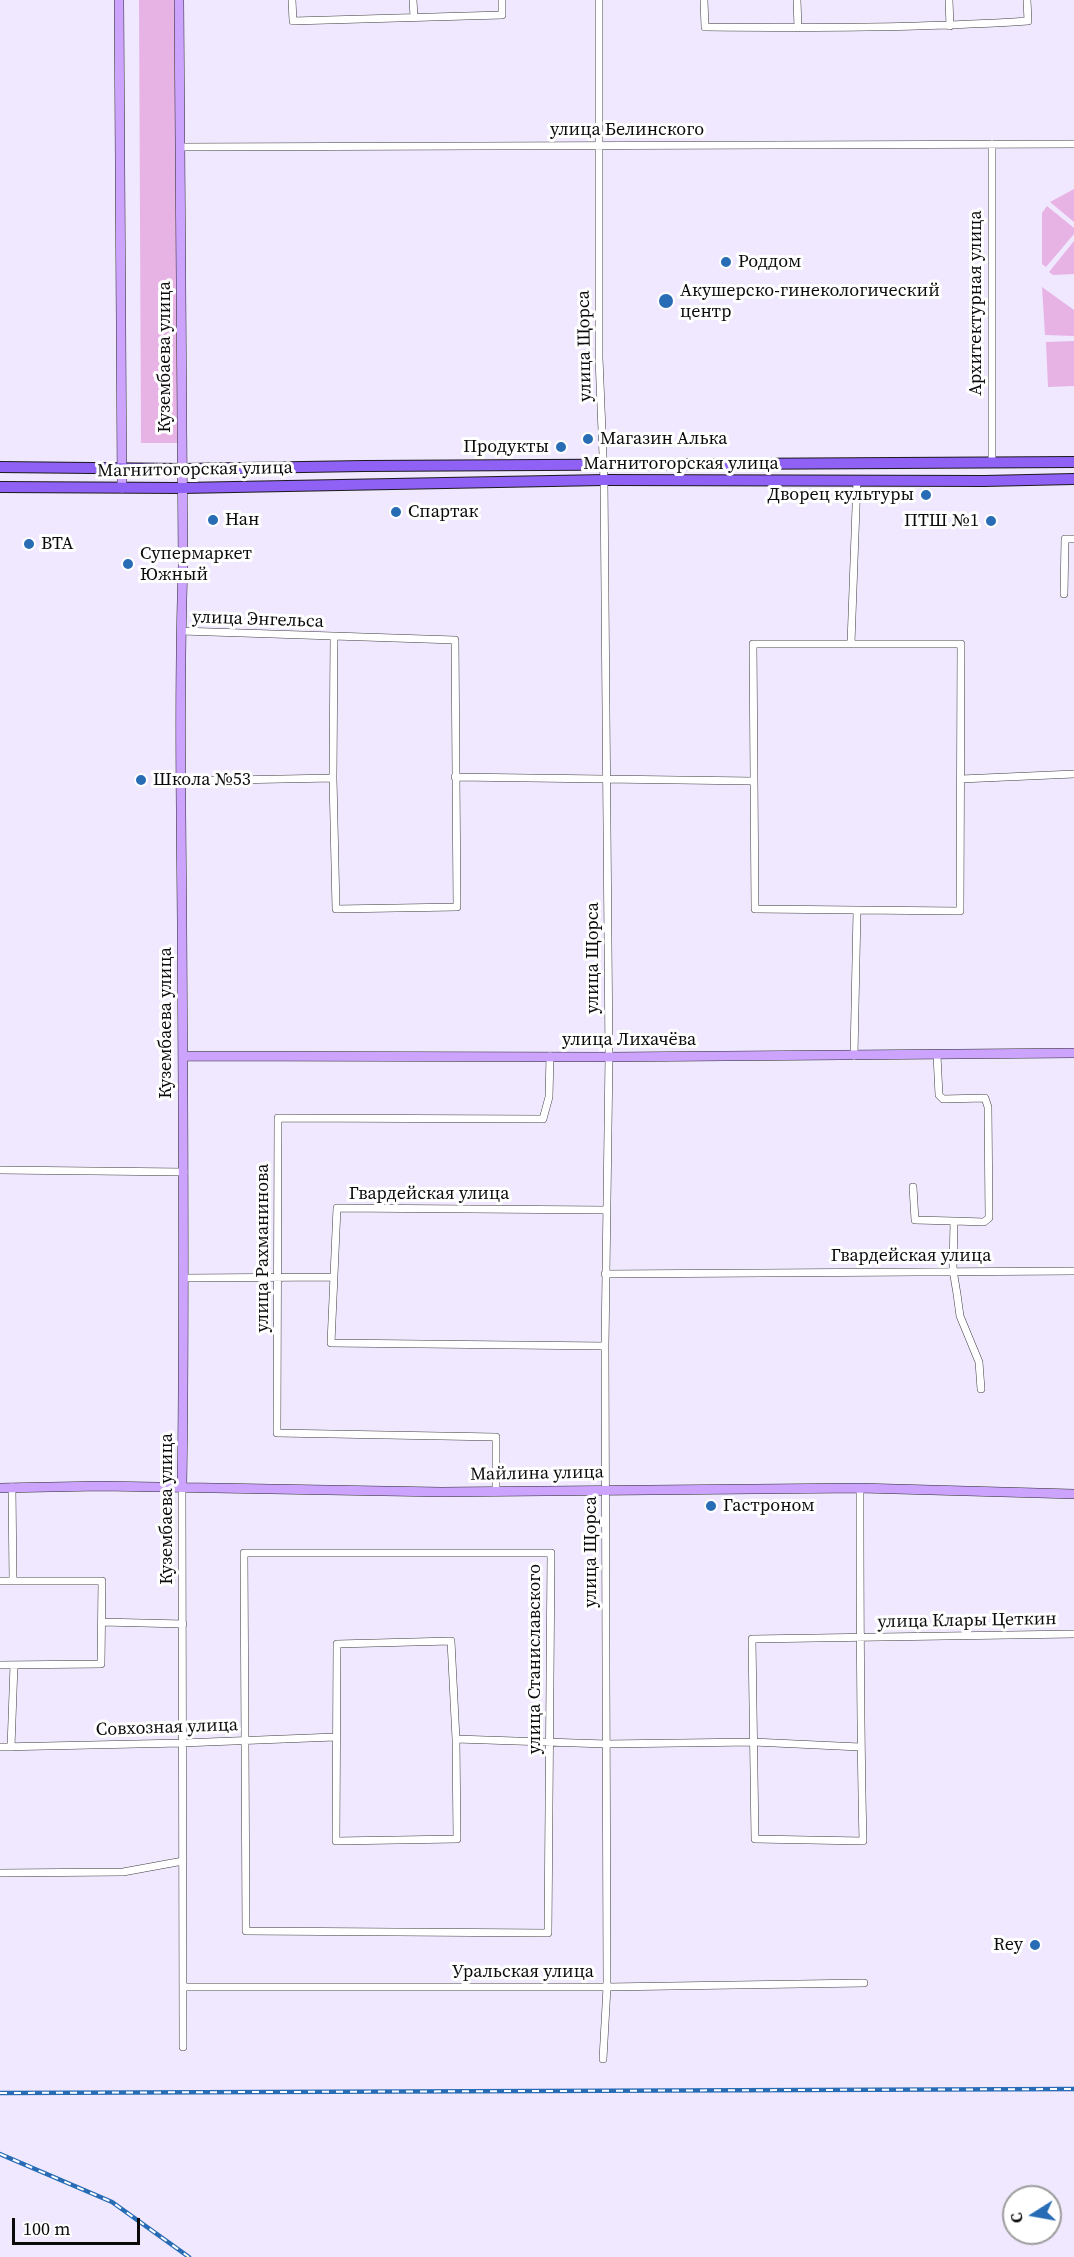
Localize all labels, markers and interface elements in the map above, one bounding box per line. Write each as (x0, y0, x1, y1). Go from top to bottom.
street label: улица Белинского (550, 119, 704, 141)
street label: Архитектурная улица (965, 210, 987, 396)
place label: Роддом (738, 251, 801, 273)
marker: Роддом (719, 255, 733, 269)
place label: Акушерско-гинекологический центр (680, 280, 940, 322)
street label: Кузембаева улица (154, 281, 176, 433)
street label: улица Щорса (573, 290, 597, 402)
marker: Акушерско-гинекологический центр (657, 292, 675, 310)
place label: Магазин Алька (600, 428, 727, 450)
marker: Магазин Алька (581, 432, 595, 446)
place label: Продукты (463, 436, 549, 458)
marker: Продукты (554, 440, 568, 454)
street label: Магнитогорская улица (583, 453, 779, 475)
street label: Магнитогорская улица (97, 457, 293, 483)
place label: Дворец культуры (768, 484, 914, 506)
marker: Дворец культуры (919, 488, 933, 502)
place label: Спартак (408, 501, 478, 523)
marker: Спартак (389, 505, 403, 519)
place label: Нан (225, 509, 259, 531)
place label: ПТШ №1 (904, 510, 979, 532)
marker: Нан (206, 513, 220, 527)
marker: ПТШ №1 (984, 514, 998, 528)
place label: BTA (41, 533, 74, 555)
marker: BTA (22, 537, 36, 551)
place label: Супермаркет Южный (140, 543, 252, 586)
marker: Супермаркет Южный (121, 557, 135, 571)
street label: улица Энгельса (192, 607, 324, 633)
place label: Школа №53 (153, 769, 251, 791)
marker: Школа №53 (134, 773, 148, 787)
street label: улица Щорса (582, 902, 604, 1014)
street label: Кузембаева улица (155, 947, 177, 1099)
street label: улица Лихачёва (562, 1029, 696, 1051)
street label: улица Рахманинова (252, 1163, 274, 1333)
street label: Гвардейская улица (349, 1183, 509, 1205)
street label: Гвардейская улица (831, 1245, 991, 1267)
street label: Кузембаева улица (156, 1433, 178, 1585)
street label: Майлина улица (470, 1462, 604, 1486)
place label: Гастроном (723, 1495, 815, 1517)
street label: улица Щорса (580, 1496, 602, 1608)
marker: Гастроном (704, 1499, 718, 1513)
street label: улица Станиславского (524, 1564, 546, 1754)
street label: улица Клары Цеткин (877, 1609, 1057, 1633)
street label: Совхозная улица (96, 1715, 238, 1741)
place label: Rey (993, 1934, 1023, 1956)
marker: Rey (1028, 1938, 1042, 1952)
street label: Уральская улица (452, 1961, 594, 1983)
north arrow (1002, 2185, 1062, 2245)
scale bar (15, 2206, 142, 2244)
text: С (1005, 2211, 1028, 2225)
text: 100 m (23, 2216, 70, 2241)

